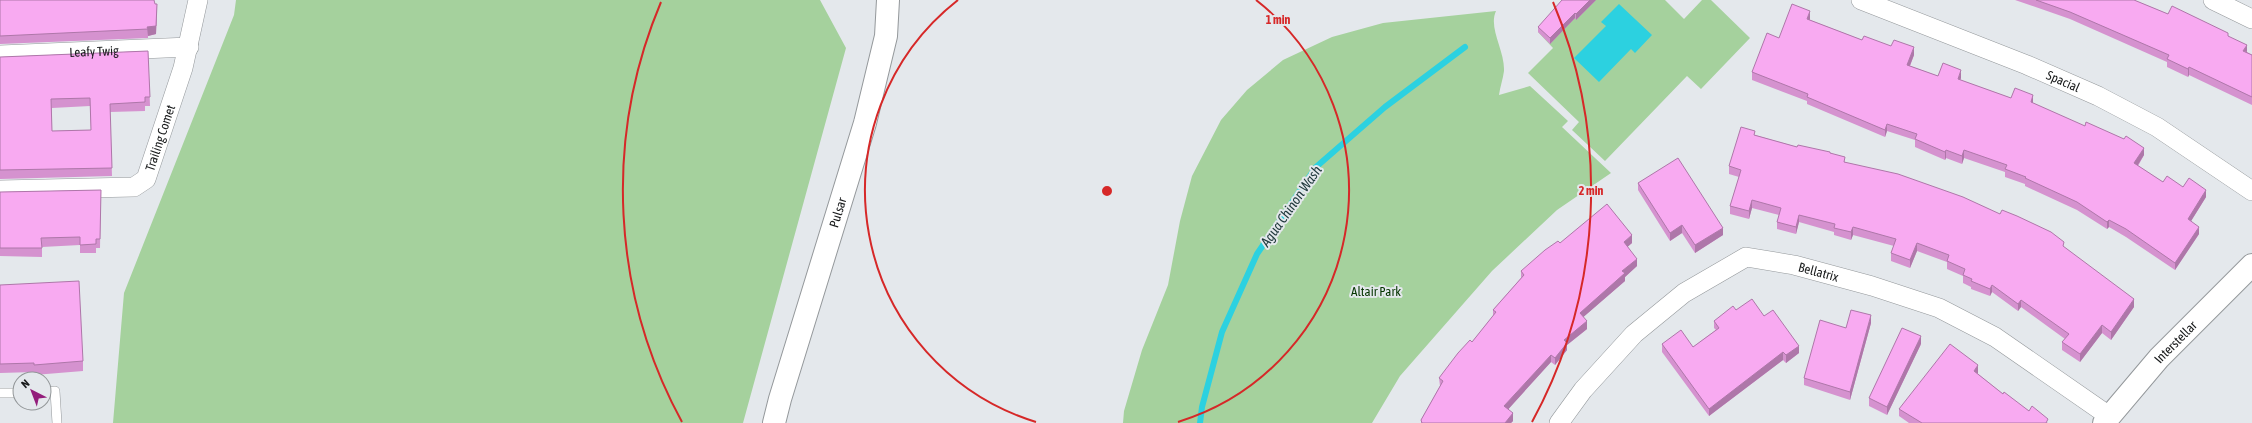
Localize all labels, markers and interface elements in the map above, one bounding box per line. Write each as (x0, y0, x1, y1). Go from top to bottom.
text: 1 min (1266, 13, 1290, 27)
street label: Leafy Twig (69, 42, 119, 60)
street label: Spacial (2044, 67, 2083, 95)
street label: Trailing Comet (142, 102, 178, 173)
water label: Agua Chinon Wash (1257, 162, 1325, 250)
centre of rings (1100, 184, 1114, 198)
text: 2 min (1579, 184, 1603, 198)
street label: Pulsar (826, 195, 849, 229)
street label: Bellatrix (1797, 259, 1841, 284)
park label: Altair Park (1351, 284, 1401, 299)
street label: Interstellar (2151, 317, 2200, 366)
north arrow (12, 371, 52, 411)
text: N (19, 377, 32, 390)

